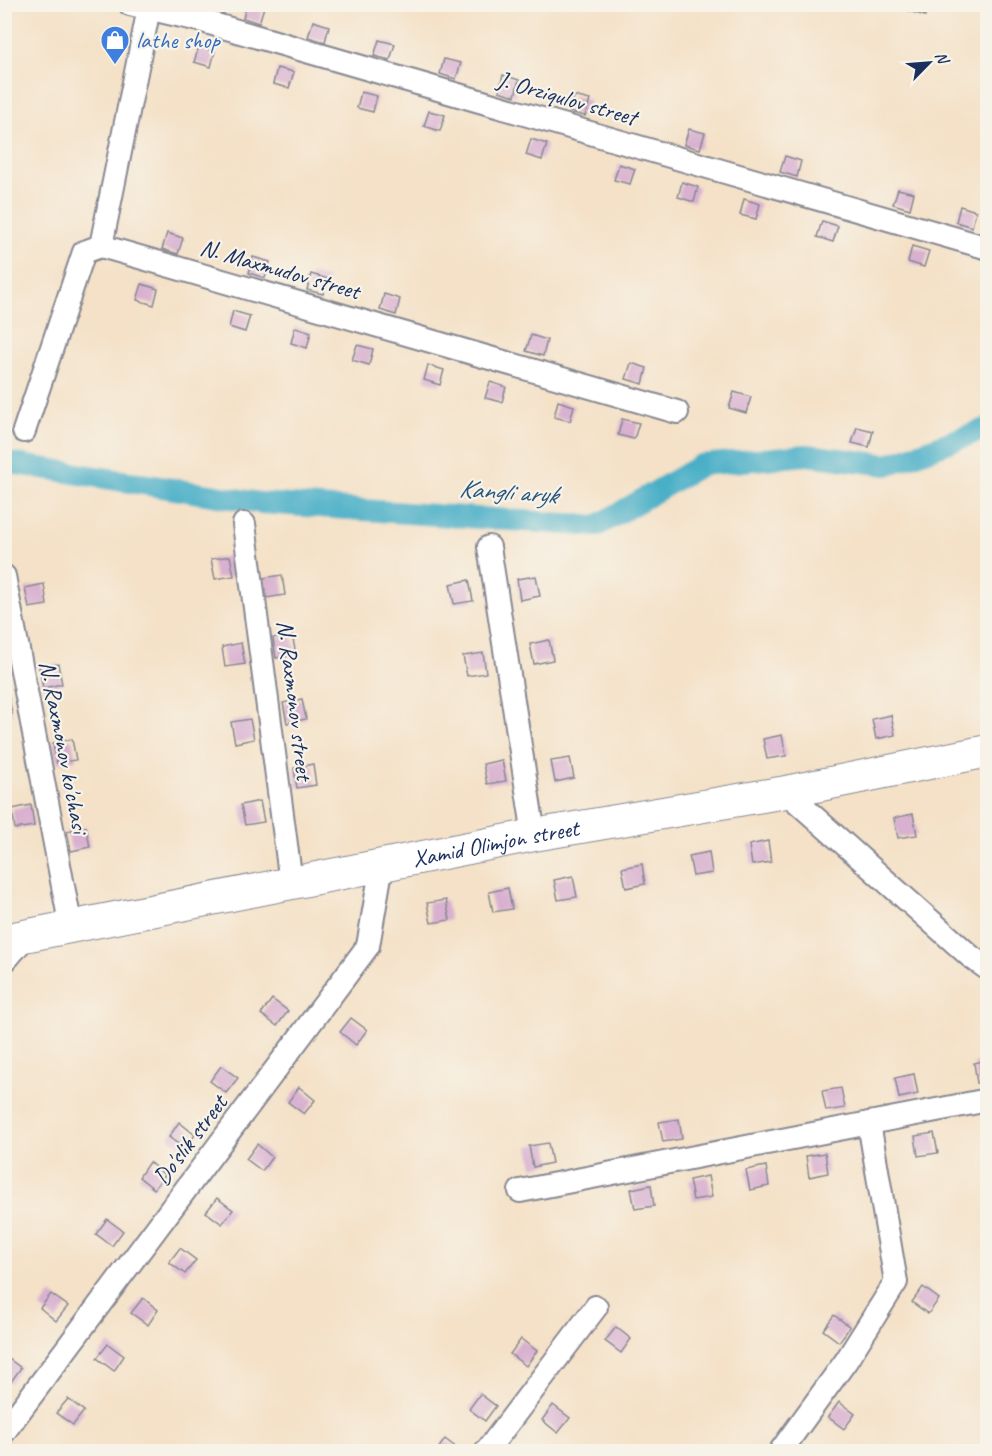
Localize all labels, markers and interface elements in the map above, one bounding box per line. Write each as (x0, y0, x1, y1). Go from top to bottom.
shop icon: lathe shop (99, 24, 131, 66)
place label: lathe shop (136, 25, 222, 55)
north arrow (899, 33, 959, 93)
text: N (931, 48, 954, 69)
street label: J. Orziqulov street (493, 64, 643, 133)
street label: N. Maxmudov street (197, 232, 365, 307)
water label: Kangli aryk (458, 472, 564, 512)
street label: N. Raxmonov street (270, 618, 320, 784)
street label: N. Raxmonov ko'chasi (33, 658, 96, 838)
street label: Xamid Olimjon street (410, 812, 583, 874)
street label: Do'slik street (146, 1087, 235, 1191)

